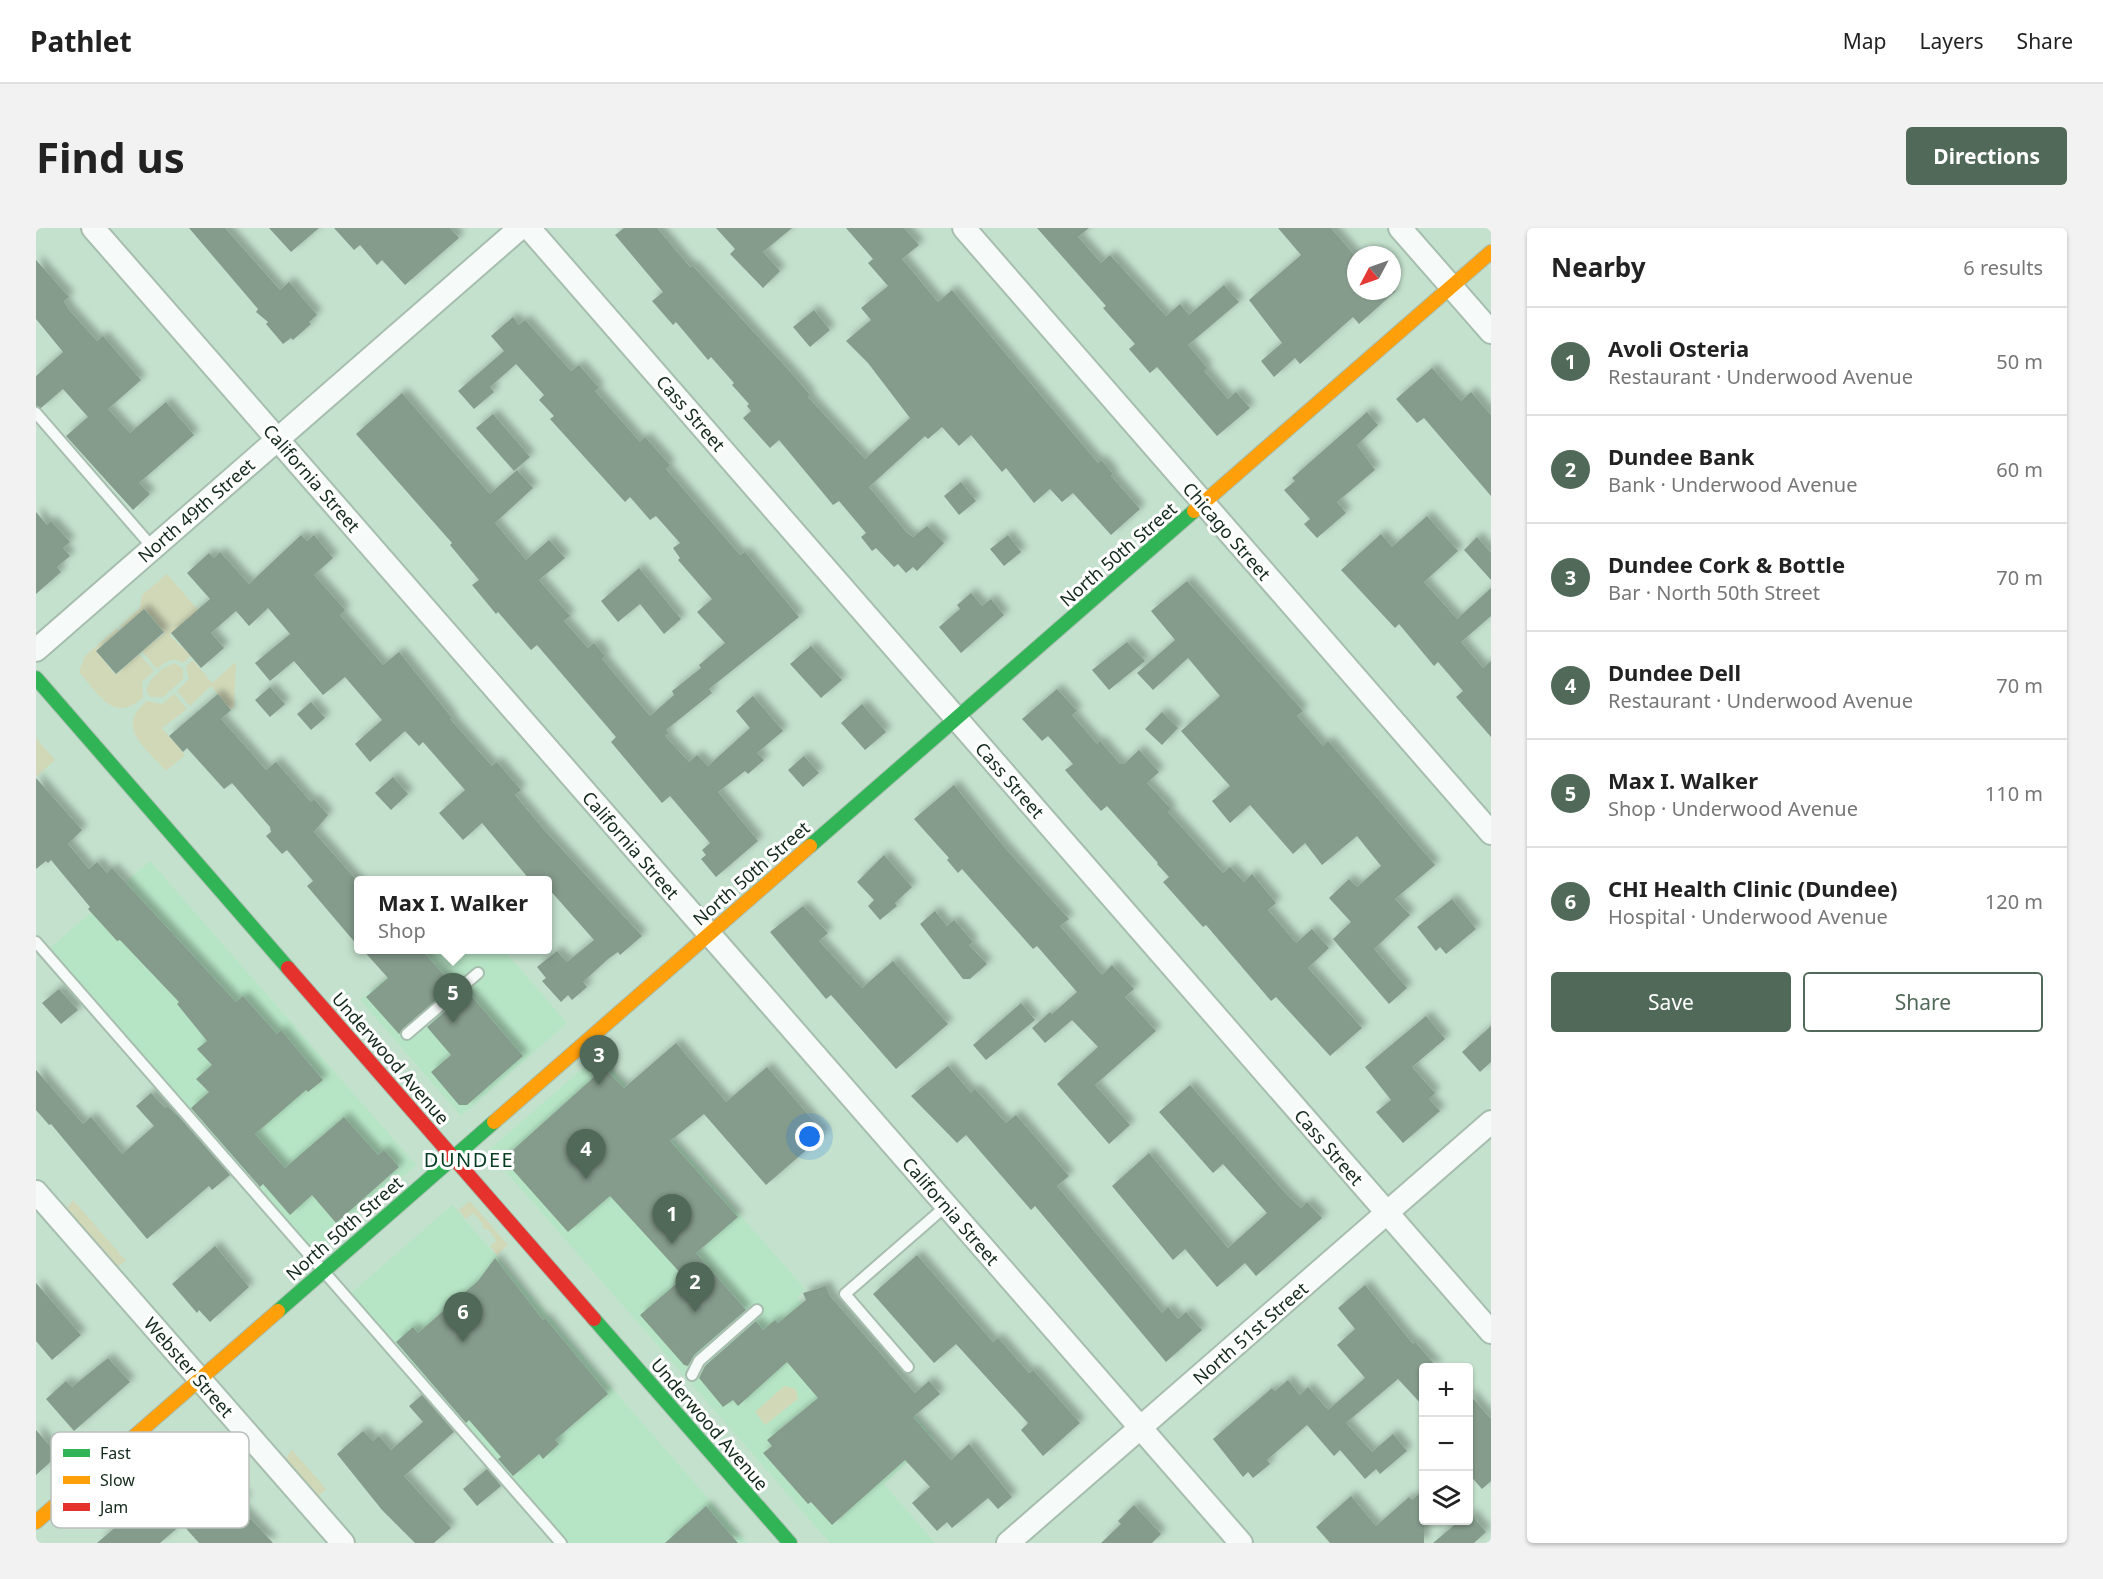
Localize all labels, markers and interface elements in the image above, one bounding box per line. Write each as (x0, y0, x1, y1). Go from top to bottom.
text: Pathlet (30, 22, 132, 60)
text: Map (1843, 27, 1887, 55)
text: Layers (1920, 27, 1984, 55)
text: Share (2017, 27, 2073, 55)
button: Directions (1906, 127, 2067, 185)
text: Find us (36, 128, 185, 185)
north arrow (1347, 246, 1401, 300)
text: Nearby (1551, 249, 1646, 285)
text: 6 results (1963, 254, 2043, 281)
text: Avoli Osteria (1608, 333, 1749, 363)
text: 1 (1565, 348, 1576, 375)
text: 50 m (1996, 348, 2043, 375)
text: Restaurant · Underwood Avenue (1608, 363, 1913, 390)
street label: Cass Street (651, 370, 731, 457)
street label: California Street (258, 419, 366, 538)
text: Dundee Bank (1608, 441, 1754, 471)
street label: North 49th Street (132, 452, 260, 567)
text: 2 (1565, 456, 1576, 483)
text: 60 m (1996, 456, 2043, 483)
text: Bank · Underwood Avenue (1608, 471, 1857, 498)
street label: Chicago Street (1178, 477, 1277, 586)
street label: North 50th Street (1054, 496, 1182, 611)
text: Dundee Cork & Bottle (1608, 549, 1845, 579)
text: 3 (1565, 564, 1576, 591)
text: 70 m (1996, 564, 2043, 591)
text: Bar · North 50th Street (1608, 579, 1820, 606)
text: Dundee Dell (1608, 657, 1741, 687)
text: 4 (1565, 672, 1576, 699)
text: 70 m (1996, 672, 2043, 699)
text: Restaurant · Underwood Avenue (1608, 687, 1913, 714)
street label: Cass Street (970, 737, 1050, 824)
text: Max I. Walker (1608, 765, 1758, 795)
text: 5 (1565, 780, 1576, 807)
text: 110 m (1985, 780, 2043, 807)
street label: California Street (577, 786, 685, 905)
text: Shop · Underwood Avenue (1608, 795, 1858, 822)
street label: North 50th Street (687, 815, 815, 930)
text: CHI Health Clinic (Dundee) (1608, 873, 1898, 903)
popup (354, 876, 552, 954)
text: Max I. Walker (378, 887, 528, 917)
text: 6 (1565, 888, 1576, 915)
text: 120 m (1985, 888, 2043, 915)
text: Hospital · Underwood Avenue (1608, 903, 1888, 930)
text: Shop (378, 917, 426, 944)
button: Save (1551, 972, 1791, 1032)
button: Share (1803, 972, 2043, 1032)
pin: 5 (434, 974, 472, 1023)
street label: Underwood Avenue (327, 987, 455, 1129)
pin: 3 (580, 1036, 618, 1085)
street label: Cass Street (1289, 1104, 1369, 1191)
your location (795, 1122, 824, 1151)
pin: 4 (566, 1130, 606, 1179)
district label: DUNDEE (424, 1146, 514, 1173)
street label: California Street (897, 1152, 1005, 1271)
street label: North 50th Street (280, 1170, 408, 1285)
pin: 1 (652, 1194, 692, 1244)
pin: 2 (676, 1262, 714, 1312)
street label: North 51st Street (1187, 1276, 1313, 1390)
pin: 6 (444, 1292, 482, 1342)
street label: Webster Street (139, 1312, 239, 1423)
street label: Underwood Avenue (646, 1353, 774, 1495)
map controls (1419, 1363, 1473, 1525)
button: + (1419, 1363, 1473, 1417)
button: − (1419, 1417, 1473, 1471)
legend (51, 1432, 249, 1528)
text: Fast (100, 1442, 131, 1464)
text: Slow (100, 1469, 135, 1491)
button: layers (1419, 1471, 1473, 1525)
text: Jam (98, 1496, 128, 1518)

